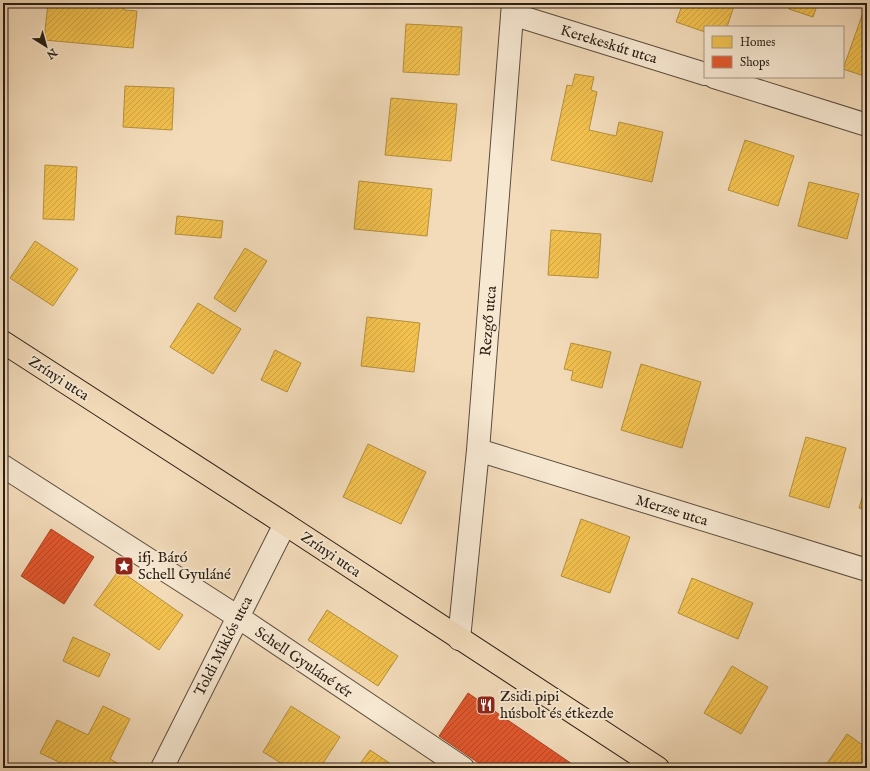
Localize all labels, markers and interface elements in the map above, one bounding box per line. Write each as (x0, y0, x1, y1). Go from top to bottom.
street label: Kerekeskút utca (558, 21, 660, 68)
north arrow (26, 26, 66, 66)
legend (704, 26, 844, 78)
text: Homes (740, 35, 776, 50)
text: N (43, 44, 60, 62)
text: Shops (740, 55, 770, 71)
street label: Rezgő utca (476, 285, 501, 357)
street label: Zrínyi utca (25, 352, 93, 405)
street label: Merzse utca (633, 490, 711, 531)
street label: Zrínyi utca (297, 527, 365, 582)
place label: ifj. Báró Schell Gyuláné (138, 548, 231, 584)
place icon: ifj. Báró Schell Gyuláné (113, 555, 135, 577)
street label: Toldi Miklós utca (190, 593, 257, 699)
street label: Schell Gyuláné tér (251, 623, 357, 702)
place label: Zsidi pipi húsbolt és étkezde (500, 687, 614, 723)
restaurant icon: Zsidi pipi húsbolt és étkezde (475, 694, 497, 716)

